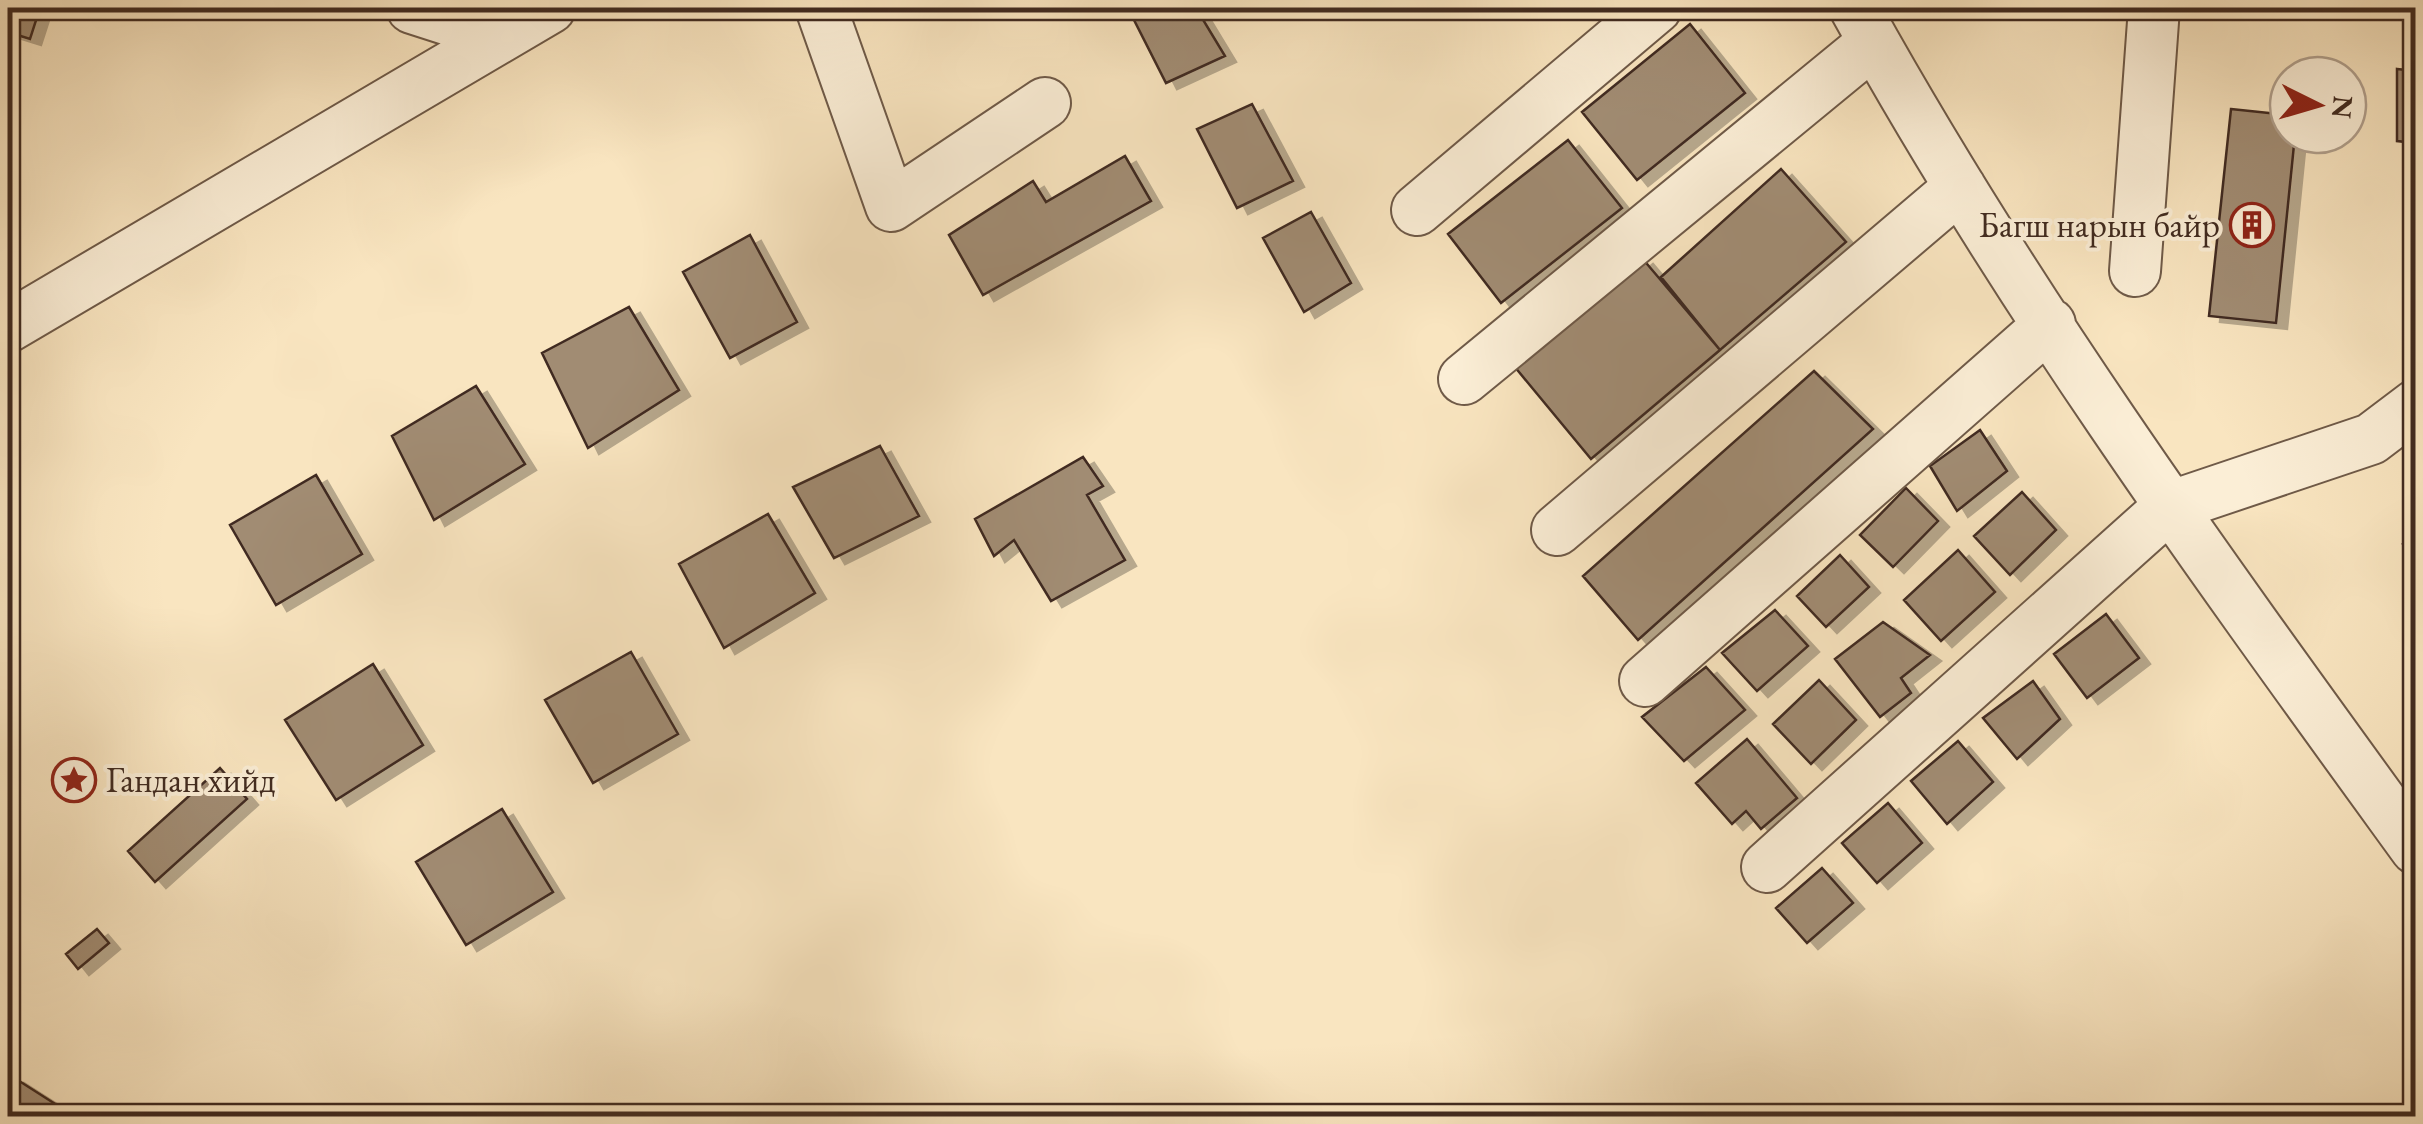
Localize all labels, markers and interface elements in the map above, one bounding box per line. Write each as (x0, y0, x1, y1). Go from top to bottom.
north arrow (2268, 55, 2368, 155)
text: N (2324, 94, 2362, 120)
place label: Багш нарын байр (1978, 202, 2220, 248)
building icon: Багш нарын байр (2229, 202, 2275, 248)
place icon: Гандан хийд (51, 757, 97, 803)
place label: Гандан хийд (106, 757, 276, 802)

